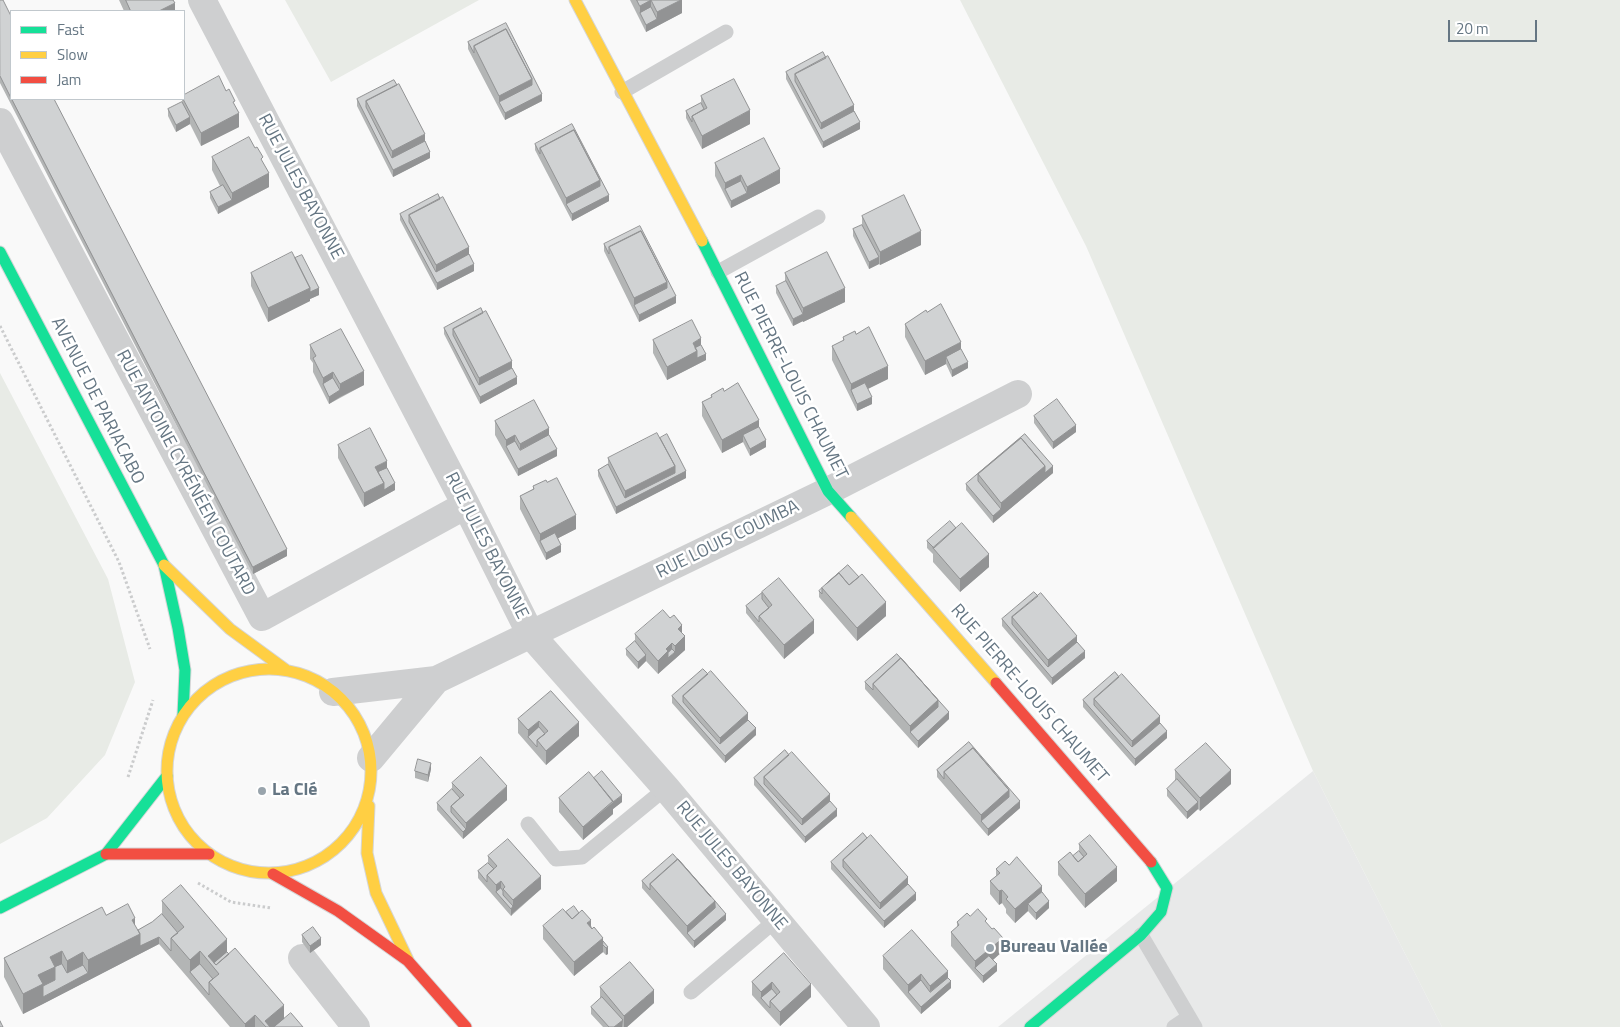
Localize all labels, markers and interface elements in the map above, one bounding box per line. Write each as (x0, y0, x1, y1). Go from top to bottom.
legend (10, 10, 185, 100)
scale bar (1450, 10, 1539, 42)
text: 20 m (1456, 17, 1489, 40)
text: Fast (57, 18, 84, 41)
text: Slow (57, 43, 88, 66)
text: Jam (57, 68, 81, 91)
street label: RUE JULES BAYONNE (253, 111, 347, 263)
street label: RUE PIERRE-LOUIS CHAUMET (728, 269, 852, 483)
street label: AVENUE DE PARIACABO (46, 314, 148, 488)
street label: RUE ANTOINE CYRÉNÉEN COUTARD (111, 347, 259, 599)
street label: RUE JULES BAYONNE (440, 469, 532, 623)
street label: RUE LOUIS COUMBA (653, 496, 803, 584)
street label: RUE PIERRE-LOUIS CHAUMET (945, 600, 1113, 788)
place label: La Clé (272, 780, 317, 802)
marker: La Clé (256, 785, 268, 797)
street label: RUE JULES BAYONNE (671, 797, 791, 935)
place label: Bureau Vallée (1000, 937, 1108, 959)
marker: Bureau Vallée (984, 942, 996, 954)

